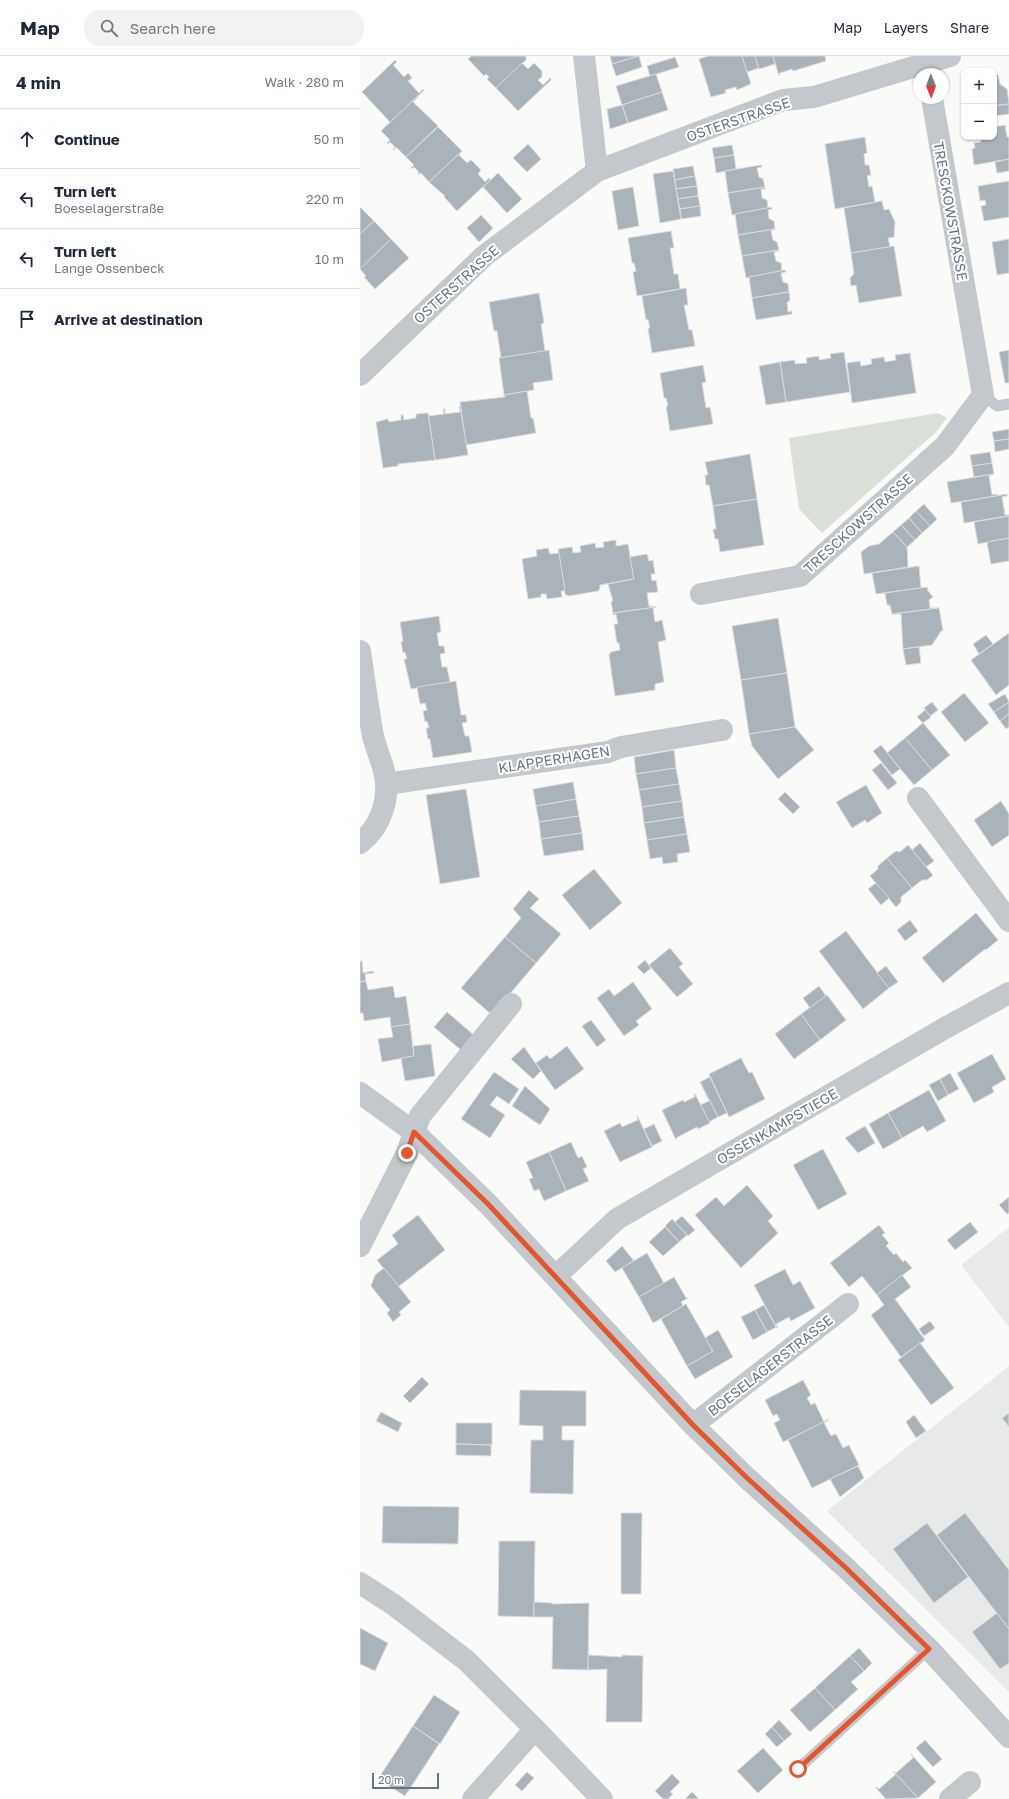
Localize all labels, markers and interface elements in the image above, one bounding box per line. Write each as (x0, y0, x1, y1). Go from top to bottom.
search box (84, 10, 364, 46)
text: Map (20, 16, 60, 39)
icon: search (98, 17, 120, 39)
text: Search here (130, 19, 216, 37)
text: Map (833, 19, 862, 36)
text: Layers (884, 19, 928, 36)
text: Share (950, 19, 989, 36)
north arrow (913, 68, 949, 104)
map controls (961, 68, 997, 140)
button: + (961, 68, 997, 104)
text: 4 min (16, 72, 61, 93)
text: Walk · 280 m (265, 74, 344, 90)
street label: OSTERSTRASSE (684, 93, 792, 145)
button: − (961, 104, 997, 140)
icon: ahead (16, 128, 38, 150)
text: Continue (54, 130, 120, 148)
text: 50 m (314, 131, 344, 147)
street label: TRESCKOWSTRASSE (930, 140, 972, 282)
text: Turn left (54, 182, 116, 200)
icon: left (16, 188, 38, 210)
text: 220 m (306, 191, 344, 207)
text: Boeselagerstraße (54, 200, 164, 216)
street label: OSTERSTRASSE (410, 241, 502, 327)
text: Turn left (54, 242, 116, 260)
icon: left (16, 248, 38, 270)
text: 10 m (315, 251, 344, 267)
text: Lange Ossenbeck (54, 260, 165, 276)
icon: arrive (16, 308, 38, 330)
text: Arrive at destination (54, 310, 203, 328)
street label: TRESCKOWSTRASSE (800, 470, 916, 576)
street label: KLAPPERHAGEN (497, 742, 611, 776)
street label: OSSENKAMPSTIEGE (714, 1084, 840, 1168)
route end (398, 1144, 416, 1162)
street label: BOESELAGERSTRASSE (704, 1311, 836, 1419)
route start (789, 1760, 807, 1778)
scale bar (372, 1771, 439, 1790)
text: 20 m (378, 1773, 404, 1786)

